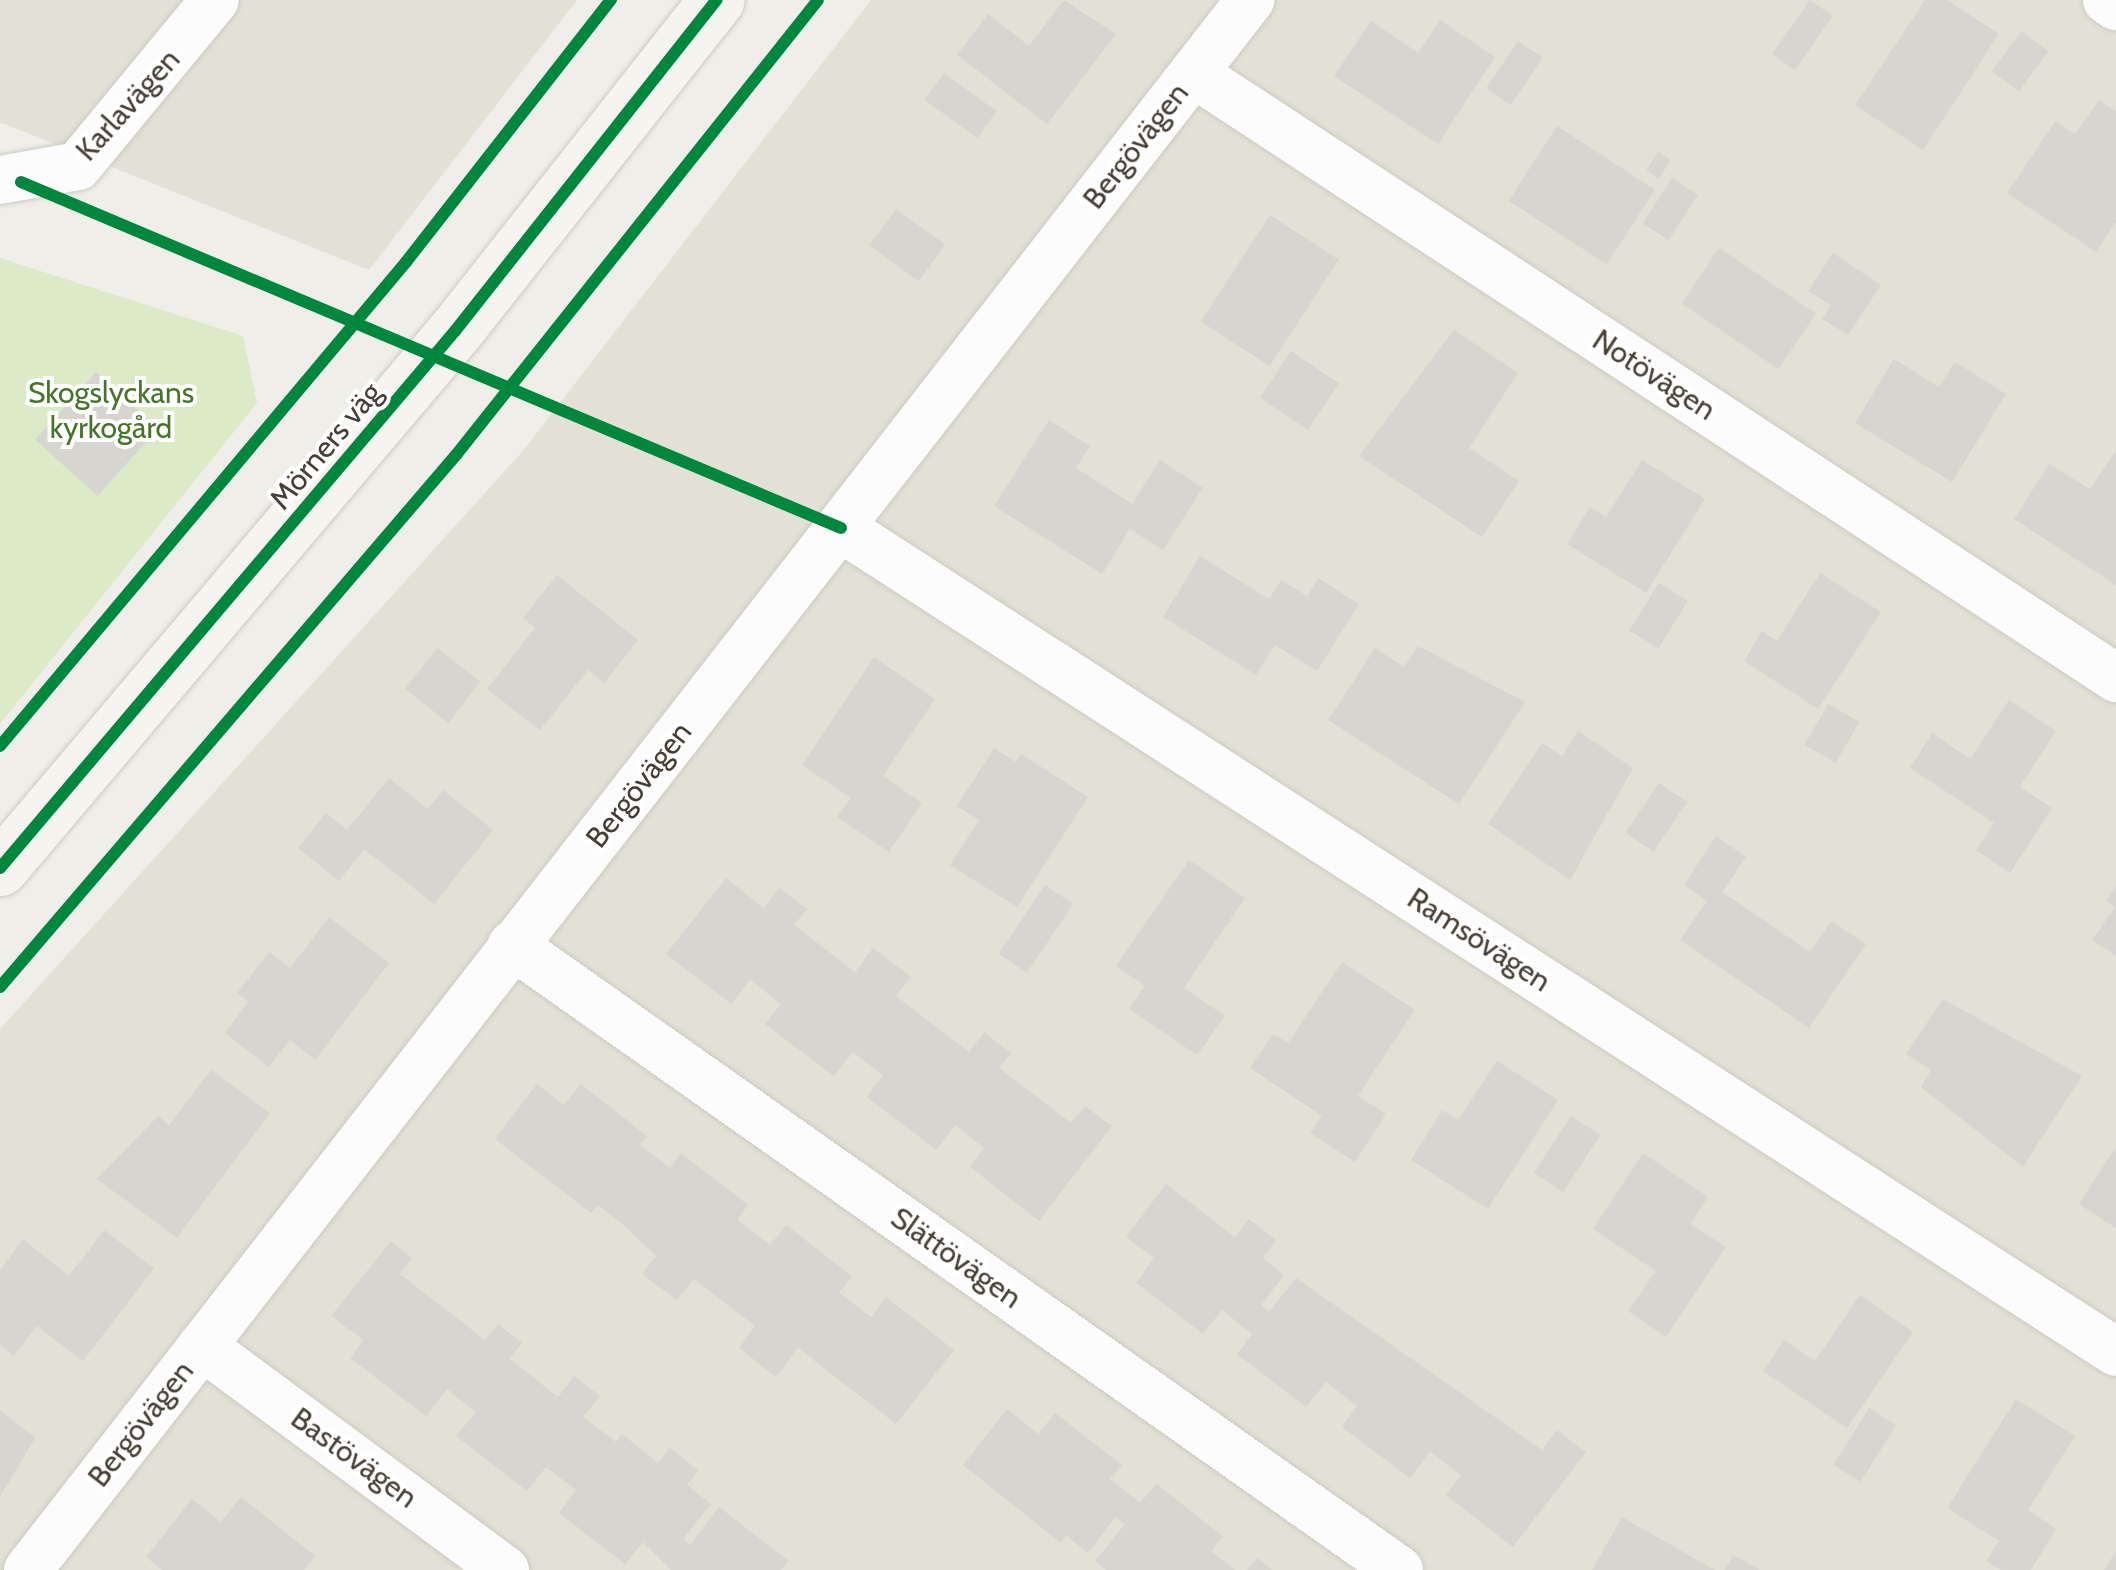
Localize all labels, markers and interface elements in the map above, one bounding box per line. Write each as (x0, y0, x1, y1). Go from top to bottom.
street label: Karlavägen (69, 42, 187, 168)
street label: Bergövägen (1076, 76, 1196, 216)
street label: Notövägen (1586, 322, 1722, 428)
park label: Skogslyckans kyrkogård (28, 375, 194, 446)
street label: Mörners väg (262, 375, 390, 517)
street label: Bergövägen (579, 715, 699, 855)
street label: Ramsövägen (1401, 880, 1557, 1000)
street label: Slättövägen (884, 1200, 1028, 1316)
street label: Bergövägen (81, 1354, 201, 1494)
street label: Bastövägen (284, 1400, 424, 1516)

